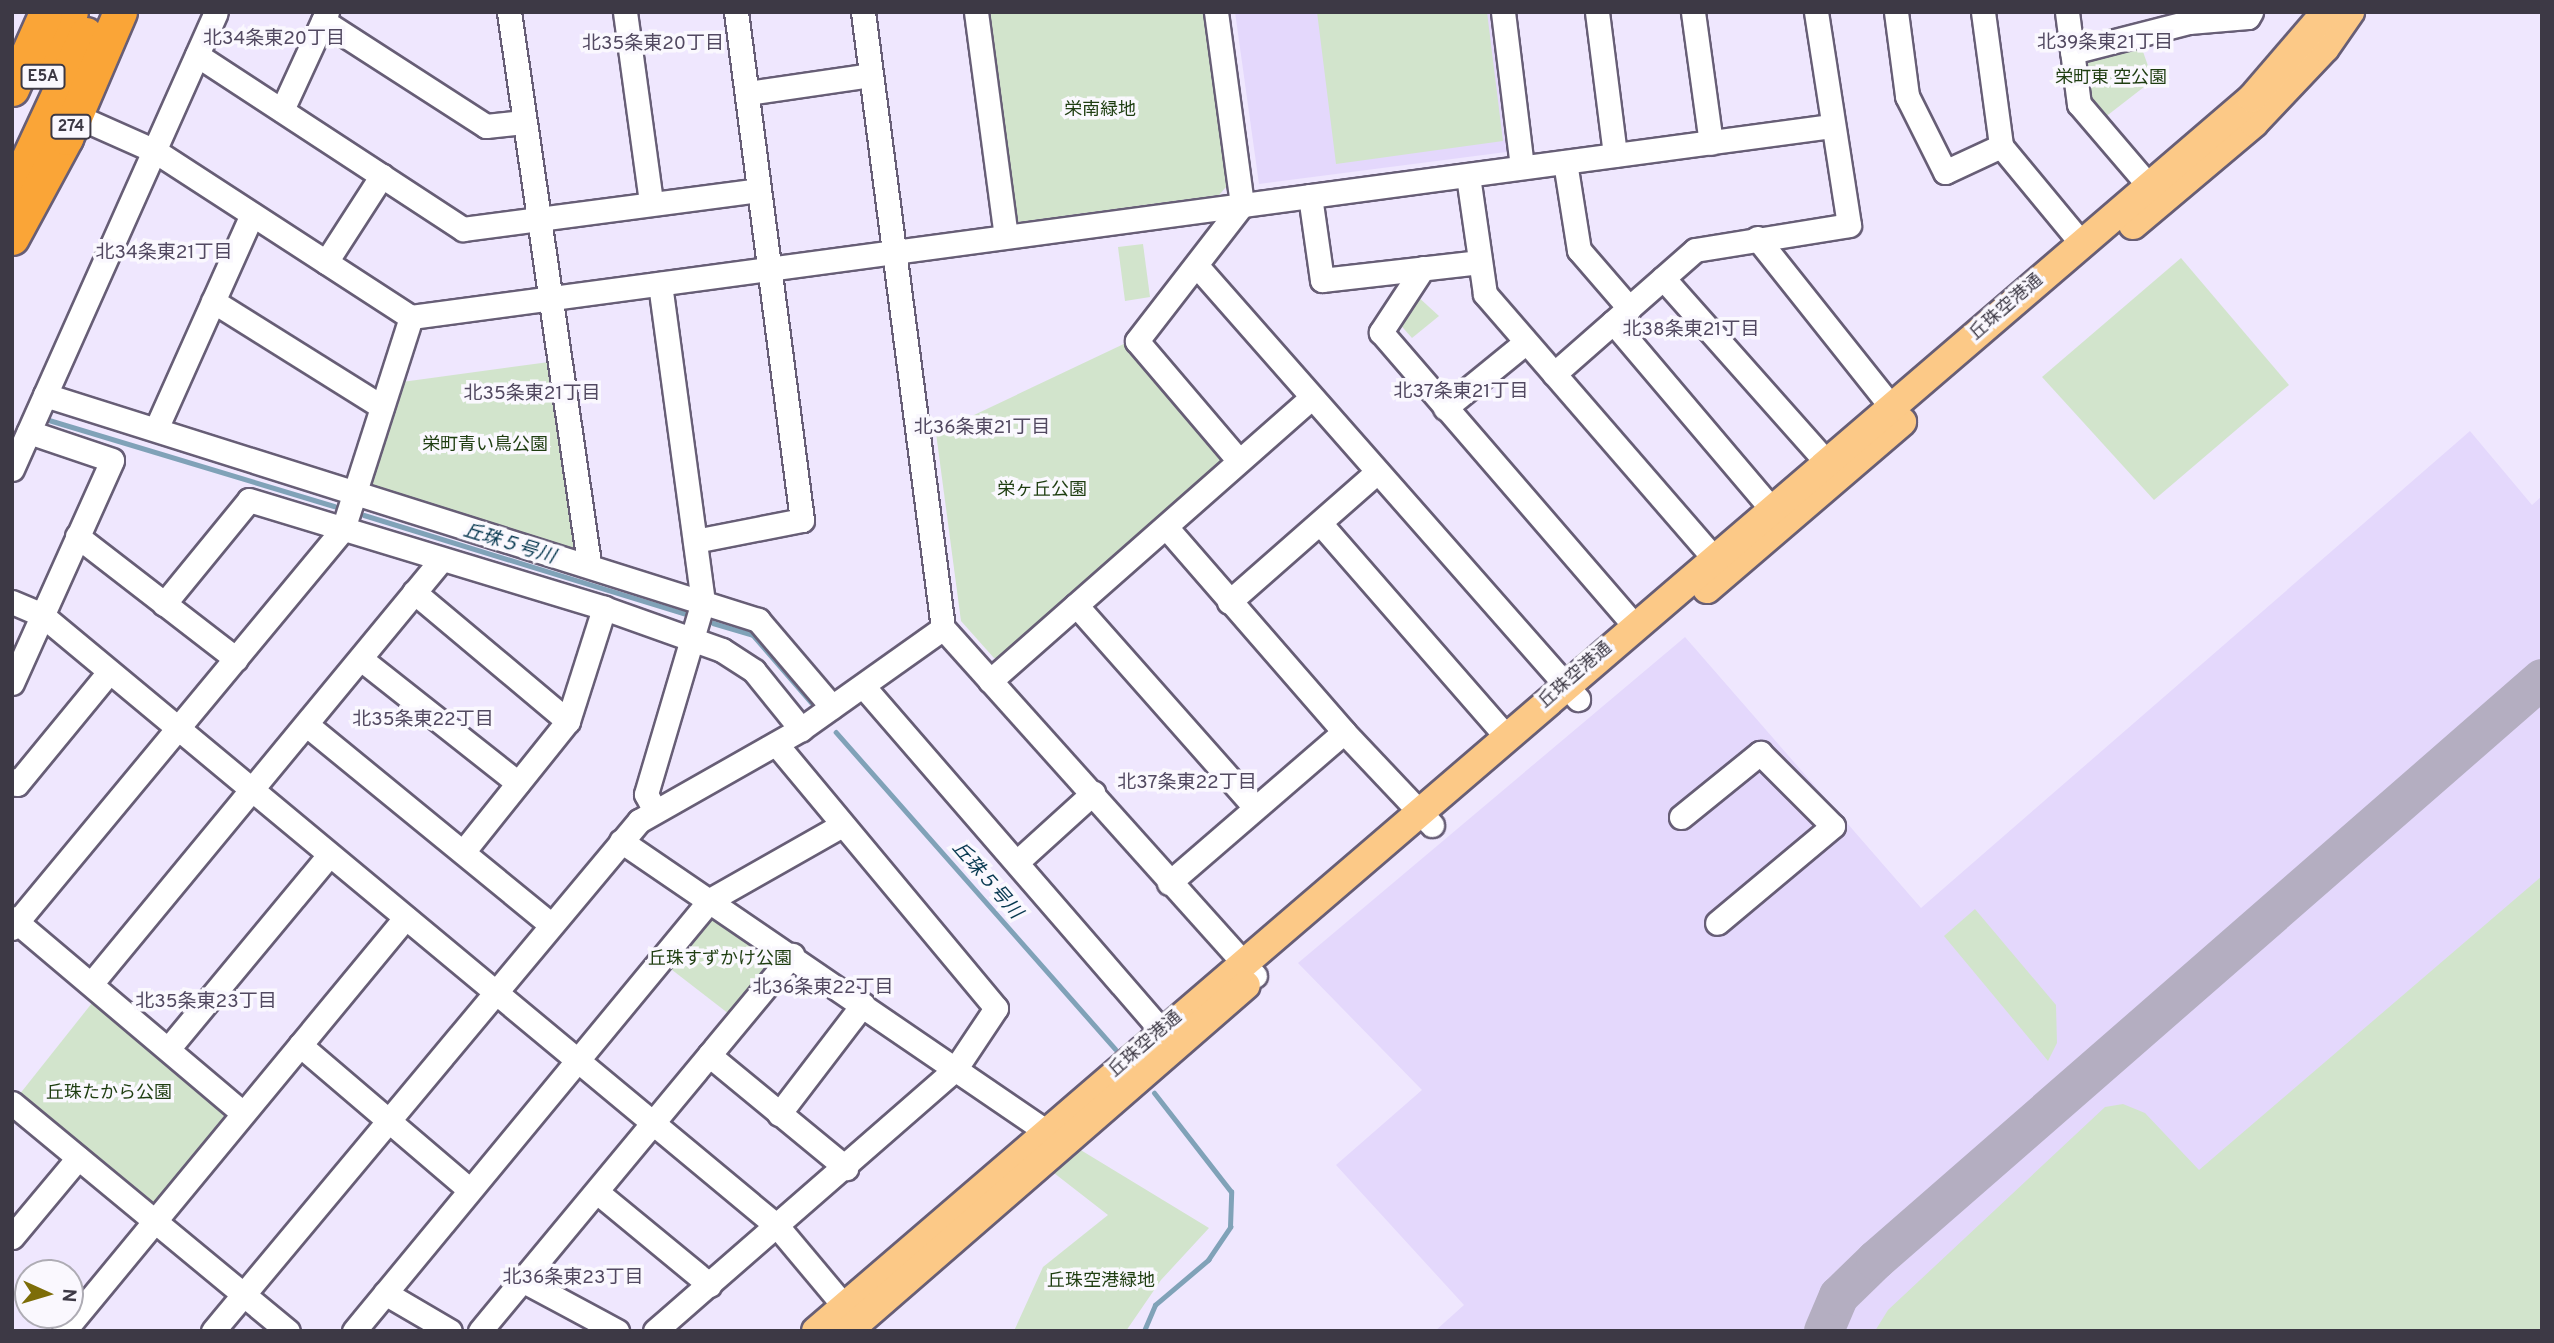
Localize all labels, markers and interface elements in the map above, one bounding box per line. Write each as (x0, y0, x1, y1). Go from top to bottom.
district label: 北34条東20丁目 (203, 29, 345, 51)
district label: 北39条東21丁目 (2037, 33, 2173, 55)
district label: 北35条東20丁目 (582, 34, 724, 56)
road number: E5A (20, 64, 66, 90)
park label: 栄町東 空公園 (2055, 68, 2167, 90)
park label: 栄南緑地 (1064, 100, 1136, 122)
road number: 274 (50, 114, 92, 140)
district label: 北34条東21丁目 (96, 243, 232, 265)
street label: 丘珠空港通 (1966, 270, 2048, 346)
district label: 北38条東21丁目 (1623, 320, 1759, 342)
district label: 北37条東21丁目 (1394, 382, 1528, 404)
district label: 北35条東21丁目 (464, 384, 600, 406)
district label: 北36条東21丁目 (914, 418, 1050, 440)
park label: 栄町青い鳥公園 (422, 435, 548, 457)
park label: 栄ヶ丘公園 (997, 480, 1087, 502)
water label: 丘珠５号川 (460, 520, 558, 570)
street label: 丘珠空港通 (1535, 638, 1617, 714)
district label: 北35条東22丁目 (352, 710, 494, 732)
district label: 北37条東22丁目 (1117, 773, 1257, 795)
water label: 丘珠５号川 (946, 838, 1026, 924)
park label: 丘珠すずかけ公園 (648, 949, 792, 971)
district label: 北36条東22丁目 (752, 978, 894, 1000)
district label: 北35条東23丁目 (135, 992, 277, 1014)
street label: 丘珠空港通 (1105, 1007, 1187, 1083)
park label: 丘珠たから公園 (46, 1083, 172, 1105)
north arrow (14, 1259, 84, 1329)
district label: 北36条東23丁目 (503, 1268, 643, 1290)
park label: 丘珠空港緑地 (1047, 1271, 1155, 1293)
text: N (56, 1288, 80, 1303)

